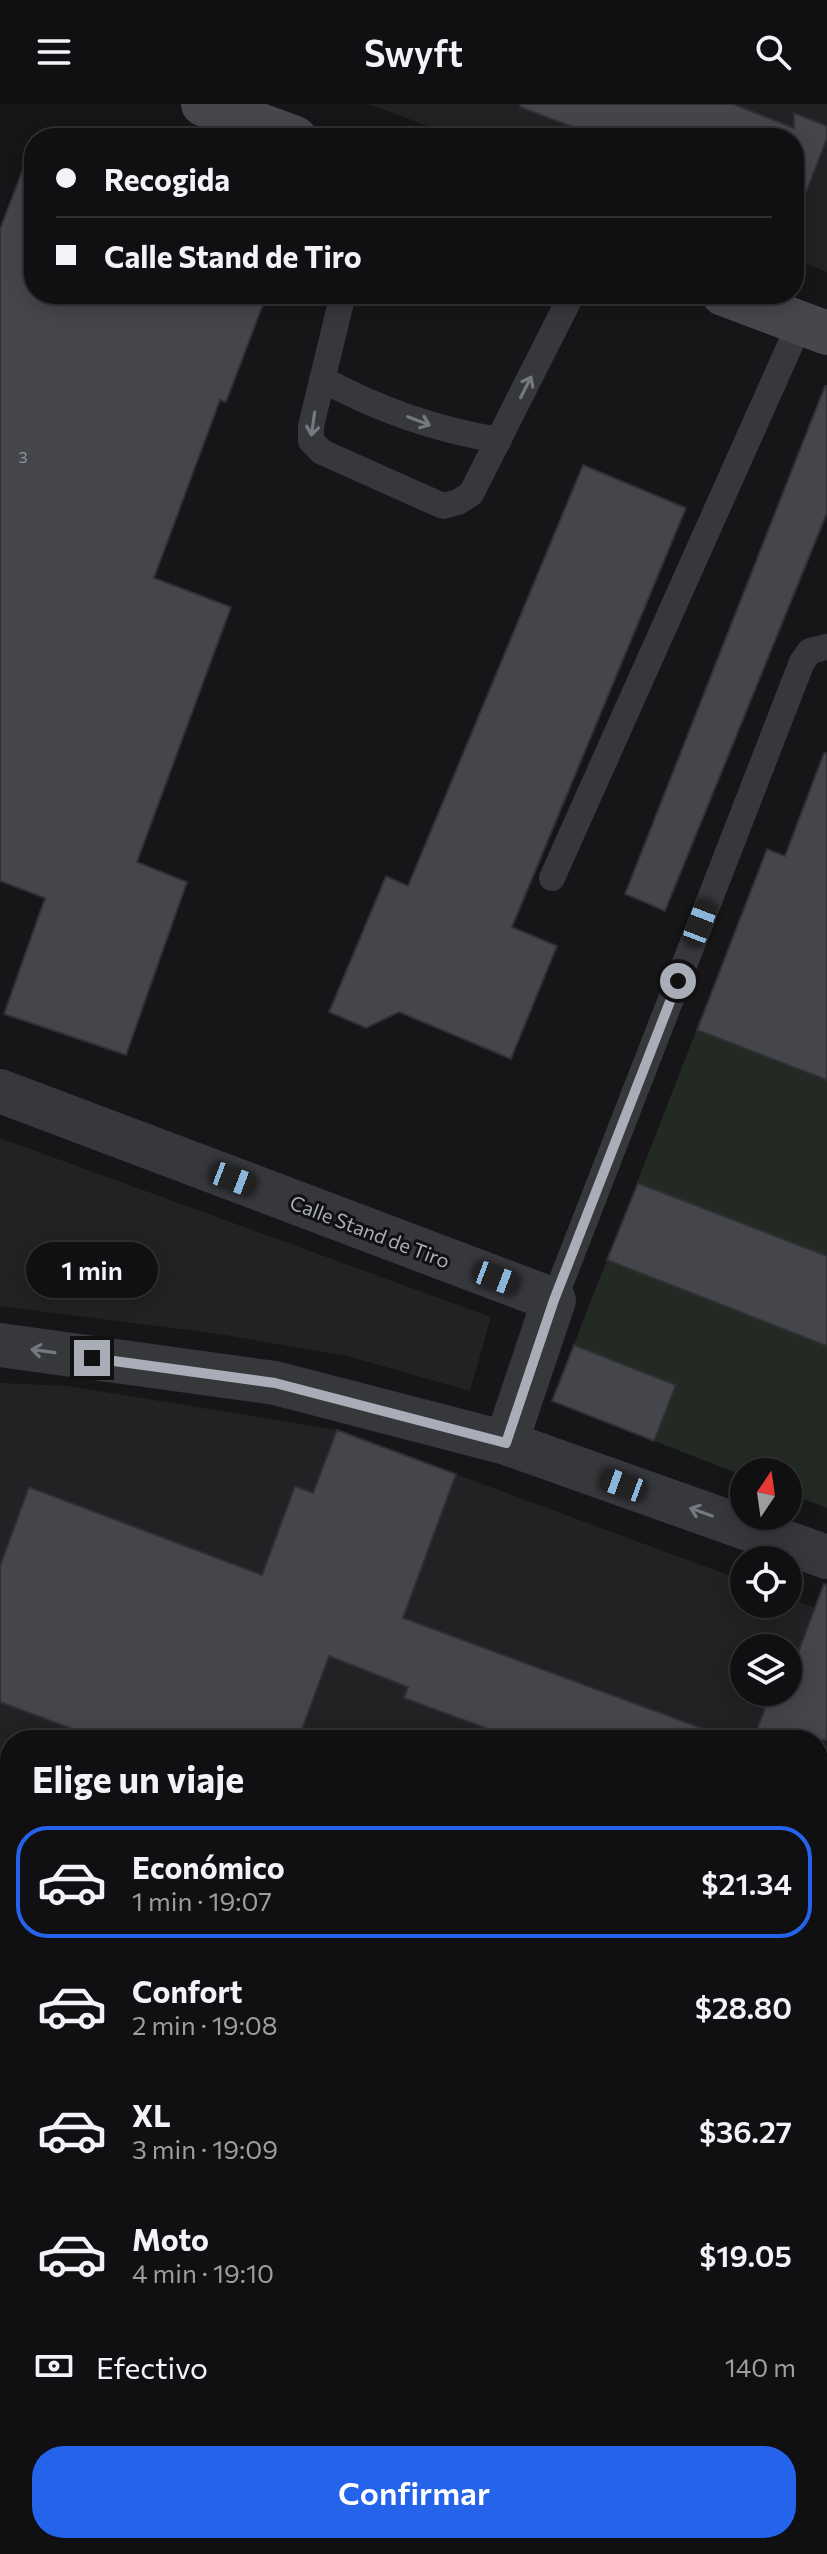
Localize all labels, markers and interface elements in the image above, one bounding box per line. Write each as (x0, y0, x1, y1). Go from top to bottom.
icon: menu (32, 30, 76, 74)
text: Swyft (364, 30, 463, 74)
icon: search (751, 30, 795, 74)
text: Recogida (104, 160, 230, 197)
text: Calle Stand de Tiro (104, 237, 362, 274)
one-way arrow (518, 375, 534, 399)
one-way arrow (305, 411, 320, 437)
one-way arrow (406, 415, 431, 429)
house number: 3 (18, 447, 28, 466)
car (680, 896, 720, 950)
route start (660, 963, 696, 999)
car (206, 1159, 260, 1199)
street label: Calle Stand de Tiro (287, 1189, 453, 1273)
callout: 1 min (26, 1242, 158, 1298)
text: 1 min (61, 1254, 123, 1285)
car (469, 1258, 523, 1298)
route end (74, 1340, 110, 1376)
one-way arrow (30, 1343, 56, 1358)
north arrow (730, 1458, 802, 1530)
map controls (730, 1458, 802, 1706)
car (596, 1466, 650, 1504)
one-way arrow (689, 1504, 714, 1519)
button: locate (730, 1546, 802, 1618)
button: layers (730, 1634, 802, 1706)
text: Elige un viaje (32, 1756, 244, 1800)
icon: car (36, 1846, 108, 1918)
text: Económico (132, 1848, 285, 1885)
text: $21.34 (701, 1864, 792, 1901)
text: 1 min · 19:07 (132, 1885, 272, 1916)
icon: car (36, 1970, 108, 2042)
text: Confort (132, 1972, 243, 2009)
text: $28.80 (695, 1988, 792, 2025)
text: 2 min · 19:08 (132, 2009, 278, 2040)
icon: car (36, 2094, 108, 2166)
text: XL (132, 2096, 171, 2133)
text: $36.27 (699, 2112, 792, 2149)
text: 3 min · 19:09 (132, 2133, 278, 2164)
icon: car (36, 2218, 108, 2290)
text: Moto (132, 2220, 209, 2257)
text: $19.05 (699, 2236, 792, 2273)
text: 4 min · 19:10 (132, 2257, 274, 2288)
icon: cash (32, 2344, 76, 2388)
text: Efectivo (96, 2348, 208, 2385)
text: 140 m (725, 2351, 796, 2382)
button: Confirmar (32, 2446, 796, 2538)

